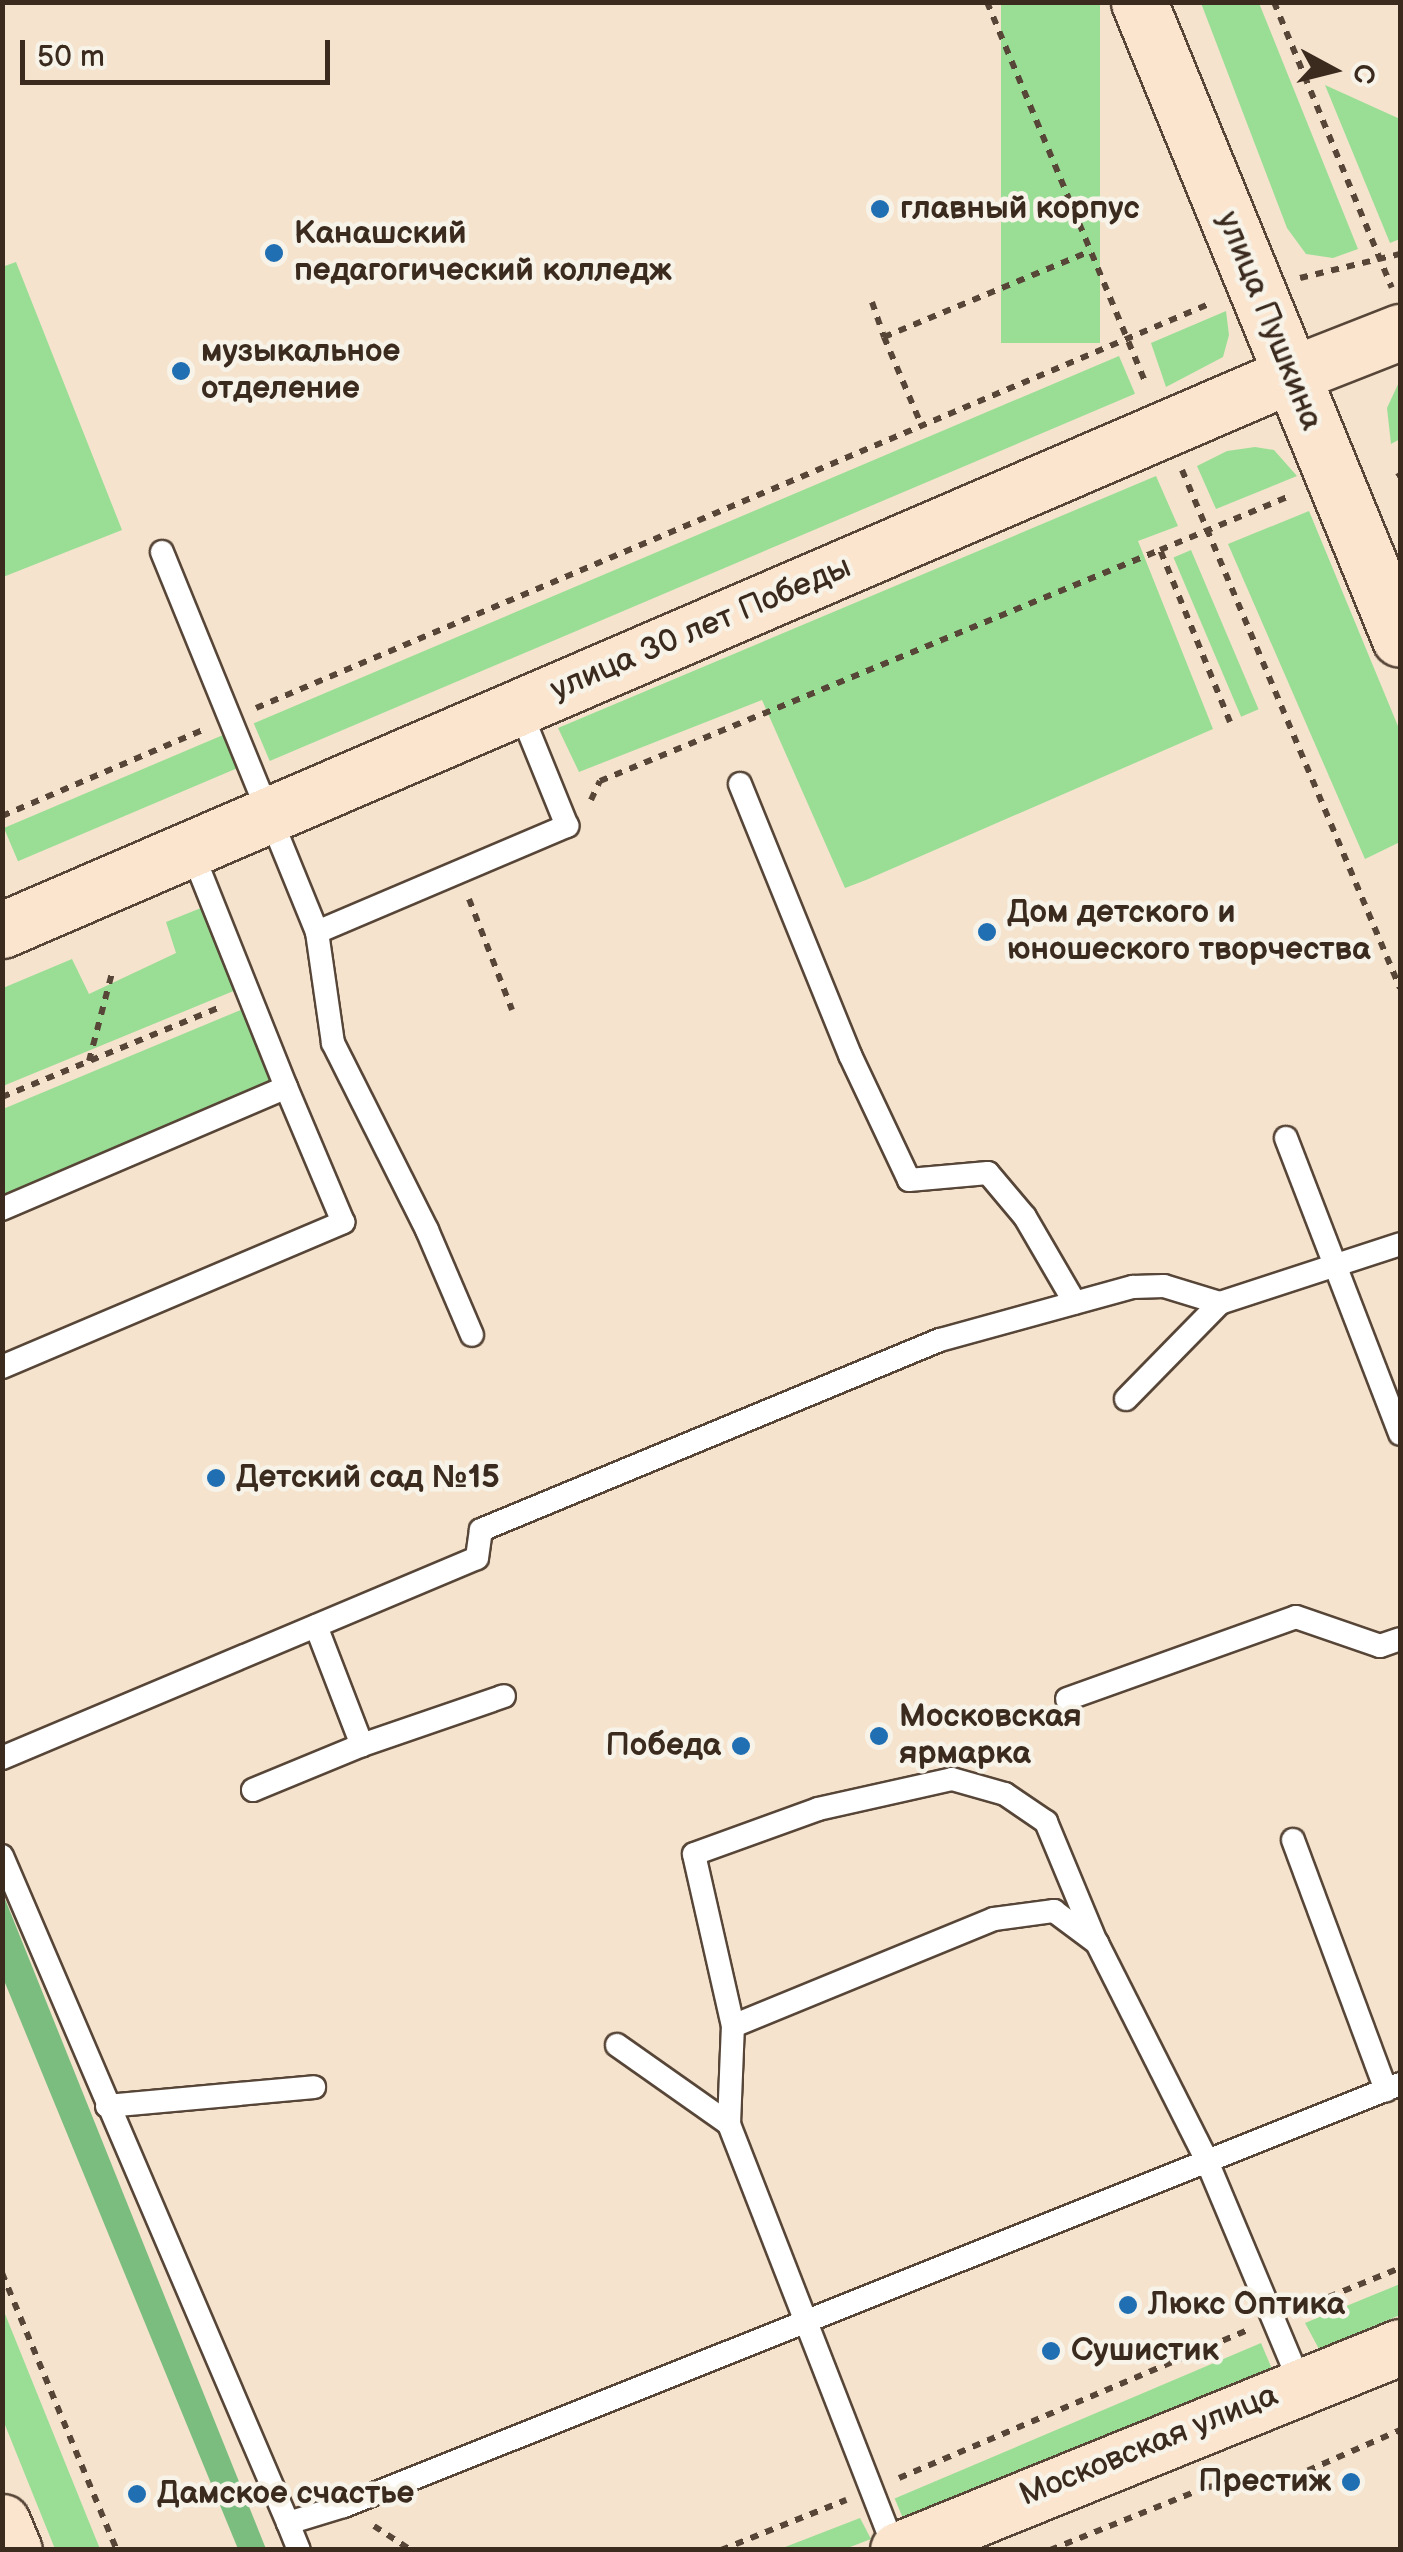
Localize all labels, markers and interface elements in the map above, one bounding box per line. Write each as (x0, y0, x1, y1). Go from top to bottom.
scale bar (25, 20, 335, 82)
north arrow (1283, 20, 1383, 120)
text: 50 m (37, 39, 105, 75)
text: С (1346, 62, 1381, 85)
place label: главный корпус (900, 190, 1140, 228)
marker: главный корпус (869, 198, 891, 220)
street label: улица Пушкина (1208, 206, 1330, 436)
place label: Канашский педагогический колледж (294, 216, 672, 291)
marker: Канашский педагогический колледж (263, 242, 285, 264)
place label: музыкальное отделение (201, 334, 400, 409)
marker: музыкальное отделение (170, 360, 192, 382)
street label: улица 30 лет Победы (545, 548, 857, 710)
place label: Дом детского и юношеского творчества (1007, 895, 1371, 970)
marker: Дом детского и юношеского творчества (976, 921, 998, 943)
place label: Детский сад №15 (236, 1459, 500, 1497)
marker: Детский сад №15 (205, 1467, 227, 1489)
place label: Московская ярмарка (899, 1699, 1082, 1774)
marker: Московская ярмарка (868, 1725, 890, 1747)
place label: Победа (605, 1727, 721, 1765)
marker: Победа (730, 1735, 752, 1757)
place label: Люкс Оптика (1148, 2286, 1345, 2324)
marker: Люкс Оптика (1117, 2294, 1139, 2316)
place label: Сушистик (1071, 2332, 1219, 2370)
marker: Сушистик (1040, 2340, 1062, 2362)
street label: Московская улица (1014, 2377, 1284, 2515)
place label: Престиж (1198, 2463, 1331, 2501)
marker: Престиж (1340, 2471, 1362, 2493)
place label: Дамское счастье (157, 2475, 414, 2513)
marker: Дамское счастье (126, 2483, 148, 2505)

